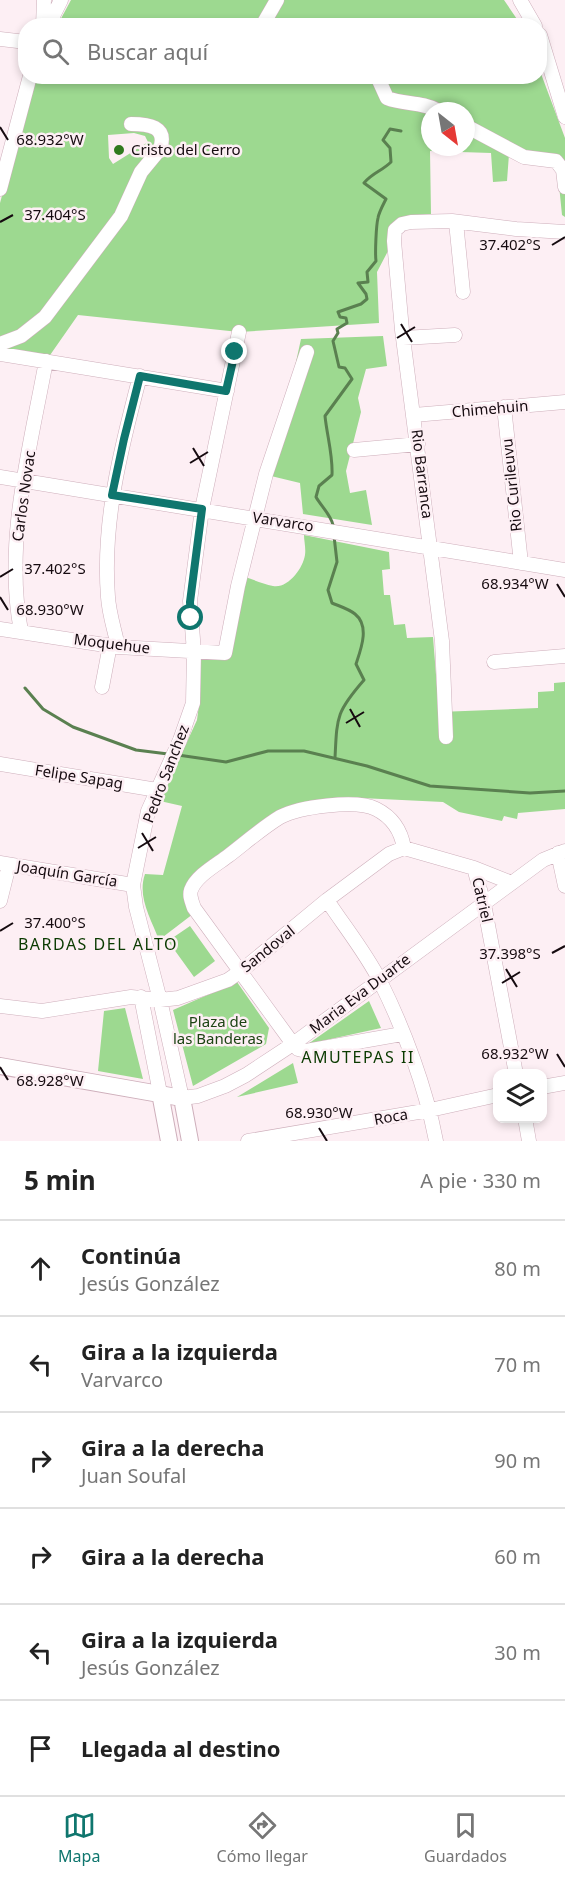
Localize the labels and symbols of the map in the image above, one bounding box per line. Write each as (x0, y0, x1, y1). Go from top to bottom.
north arrow (421, 102, 475, 156)
text: 68.932°W (16, 129, 84, 149)
place label: Cristo del Cerro (131, 139, 241, 159)
marker: Cristo del Cerro (112, 143, 126, 157)
text: 37.404°S (24, 204, 86, 224)
text: 37.402°S (479, 234, 541, 254)
route end (221, 338, 247, 364)
street label: Chimehuin (451, 395, 529, 421)
street label: Rio Barranca (408, 428, 438, 520)
street label: Rio Curileuvu (496, 438, 526, 533)
street label: Carlos Novac (7, 449, 39, 543)
street label: Varvarco (251, 506, 315, 536)
text: 37.402°S (24, 558, 86, 578)
text: 68.934°W (481, 573, 549, 593)
text: 68.930°W (16, 599, 84, 619)
route start (177, 604, 203, 630)
street label: Moquehue (73, 628, 151, 658)
street label: Pedro Sanchez (137, 722, 193, 825)
street label: Felipe Sapag (34, 759, 125, 793)
street label: Joaquín García (13, 855, 119, 891)
street label: Catriel (468, 875, 498, 924)
text: 37.400°S (24, 912, 86, 932)
street label: Sandoval (236, 920, 298, 976)
district label: BARDAS DEL ALTO (18, 933, 178, 955)
text: 37.398°S (479, 943, 541, 963)
street label: Maria Eva Duarte (305, 949, 414, 1038)
park label: Plaza de las Banderas (173, 1011, 263, 1048)
text: 68.932°W (481, 1043, 549, 1063)
district label: AMUTEPAS II (301, 1046, 415, 1068)
text: 68.928°W (16, 1070, 84, 1090)
text: 68.930°W (285, 1102, 353, 1122)
street label: Roca (372, 1103, 409, 1129)

